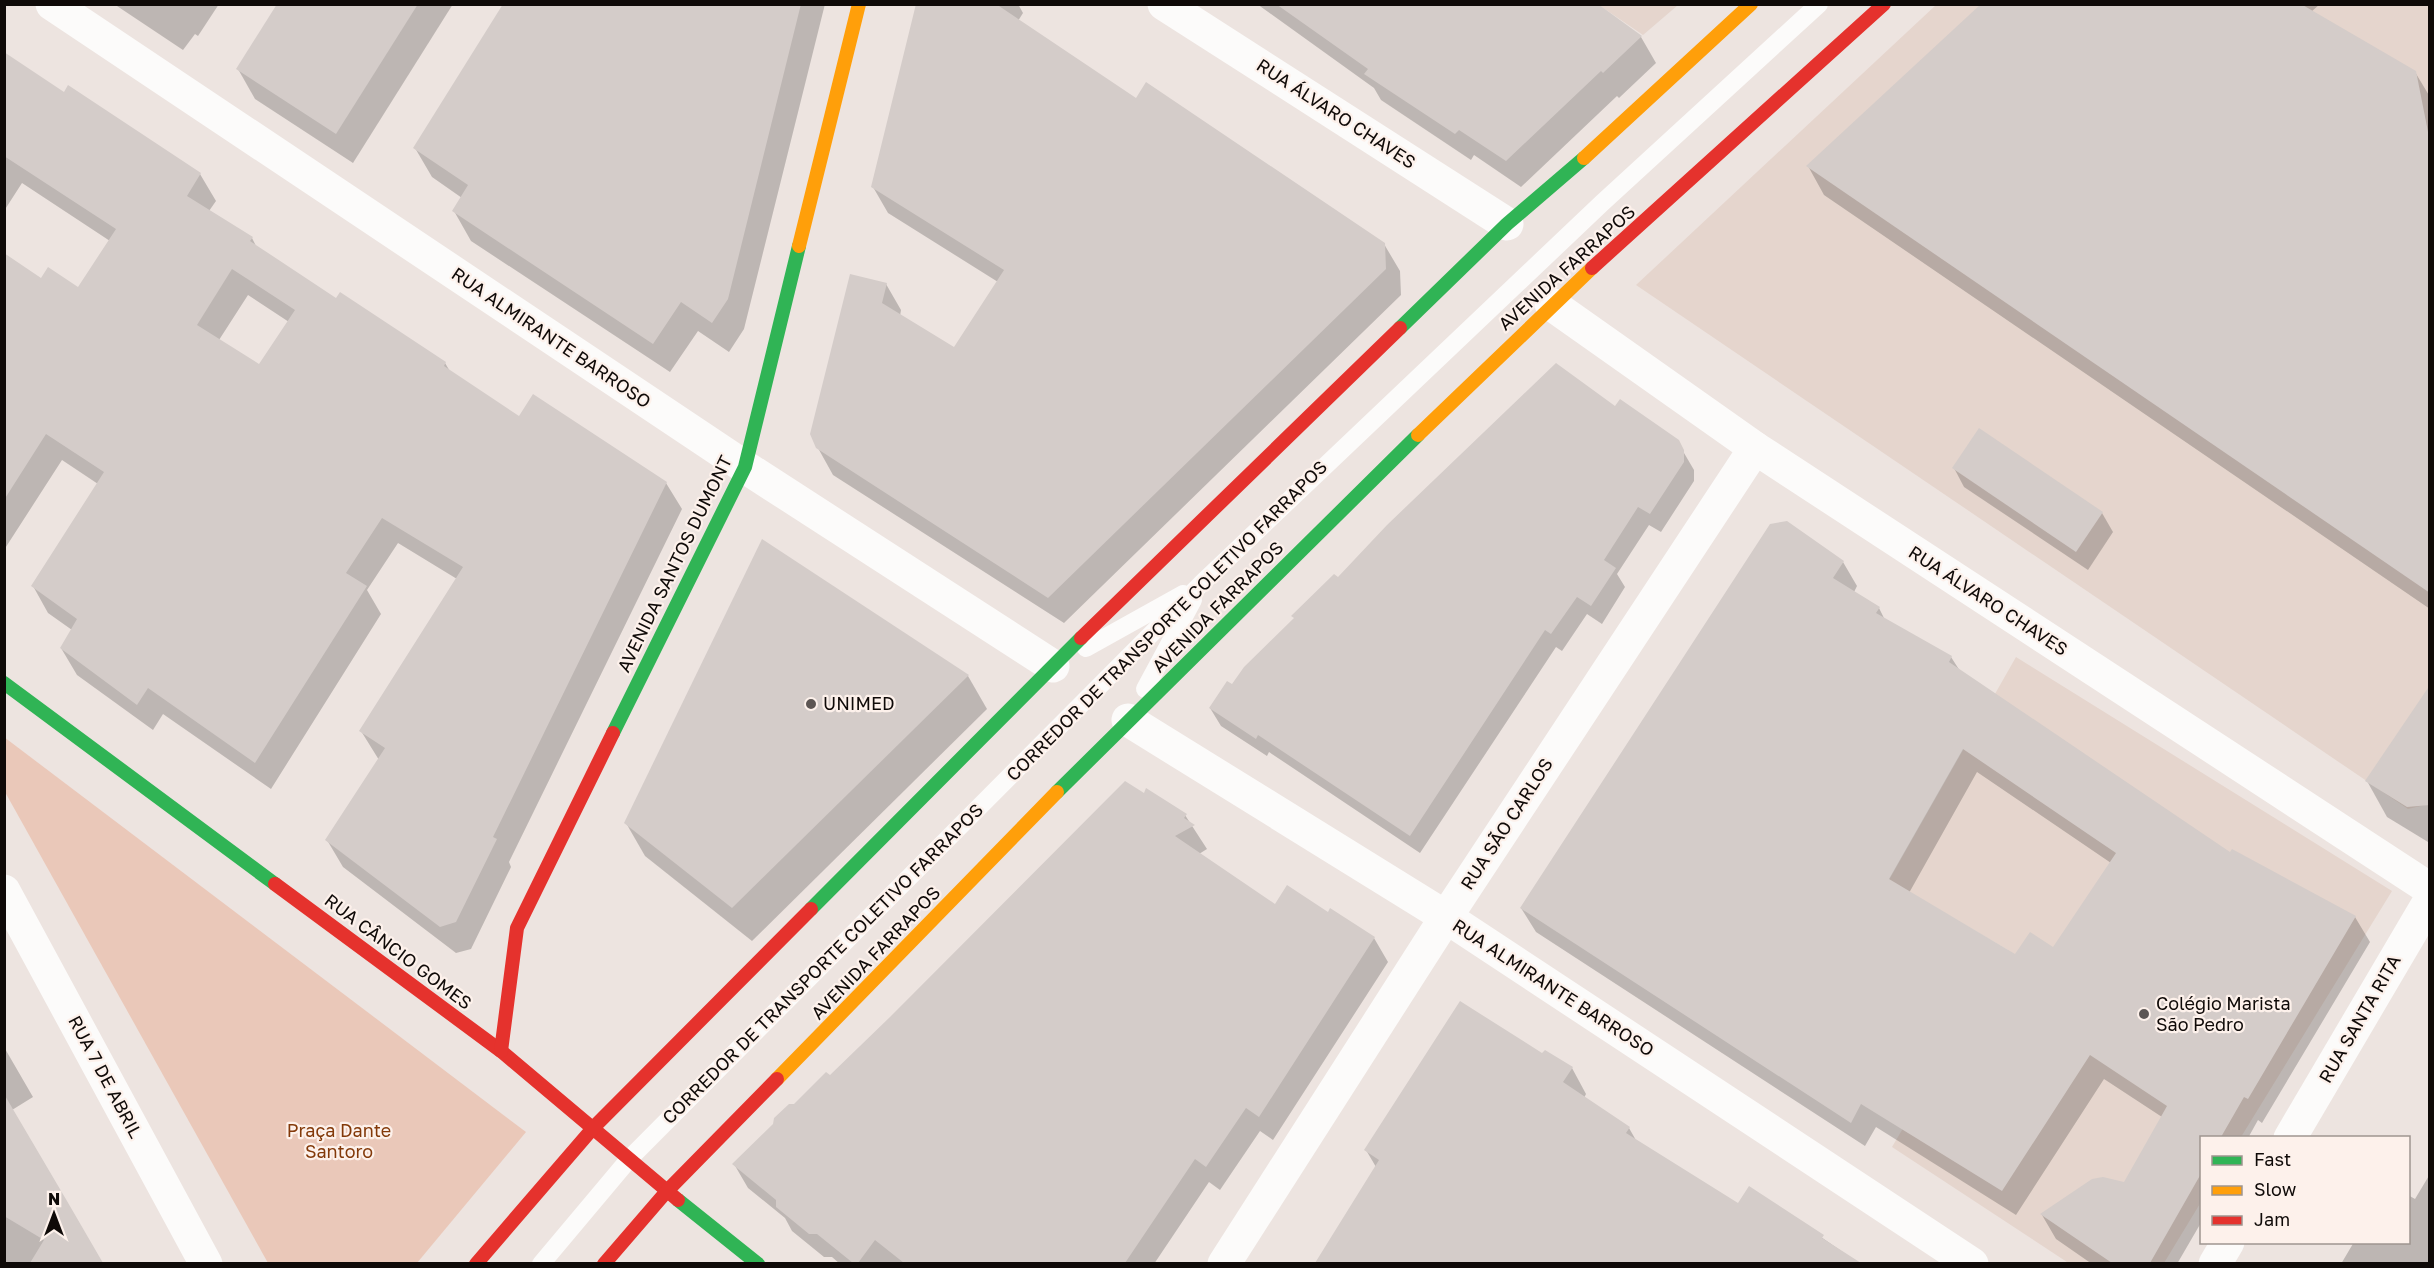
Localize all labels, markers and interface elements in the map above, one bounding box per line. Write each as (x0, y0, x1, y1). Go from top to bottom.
street label: RUA ÁLVARO CHAVES (1253, 53, 1420, 173)
street label: AVENIDA FARRAPOS (1493, 200, 1639, 334)
street label: RUA ALMIRANTE BARROSO (448, 262, 655, 412)
street label: AVENIDA SANTOS DUMONT (612, 452, 736, 675)
street label: CORREDOR DE TRANSPORTE COLETIVO FARRAPOS (1001, 455, 1331, 785)
street label: AVENIDA FARRAPOS (1147, 536, 1287, 676)
street label: RUA ÁLVARO CHAVES (1905, 540, 2072, 660)
place label: UNIMED (823, 692, 895, 714)
marker: UNIMED (804, 697, 818, 711)
street label: RUA SÃO CARLOS (1455, 753, 1557, 893)
street label: CORREDOR DE TRANSPORTE COLETIVO FARRAPOS (657, 798, 987, 1128)
street label: AVENIDA FARRAPOS (806, 881, 944, 1023)
street label: RUA CÂNCIO GOMES (321, 889, 477, 1014)
street label: RUA ALMIRANTE BARROSO (1449, 914, 1658, 1061)
street label: RUA SANTA RITA (2314, 951, 2405, 1086)
place label: Colégio Marista São Pedro (2156, 992, 2291, 1035)
marker: Colégio Marista São Pedro (2137, 1007, 2151, 1021)
street label: RUA 7 DE ABRIL (64, 1011, 147, 1142)
park label: Praça Dante Santoro (287, 1119, 391, 1162)
legend (2200, 1136, 2410, 1244)
text: Fast (2254, 1148, 2291, 1170)
text: Slow (2254, 1178, 2297, 1200)
north arrow (24, 1184, 84, 1244)
text: N (48, 1189, 60, 1209)
text: Jam (2254, 1208, 2290, 1230)

